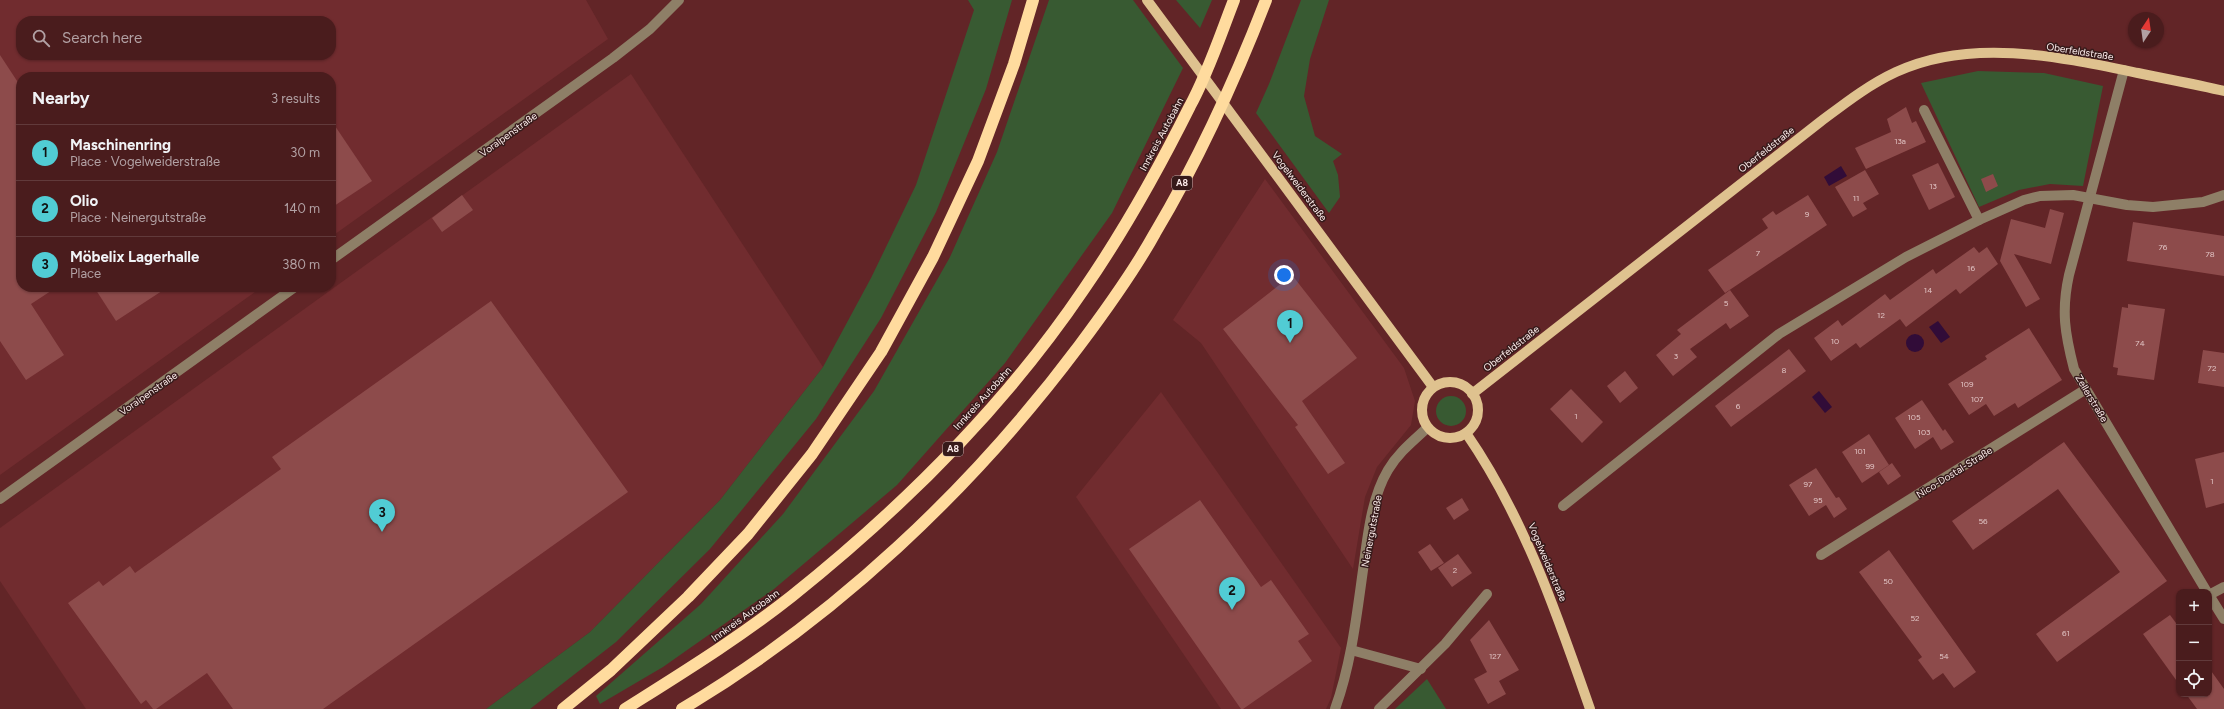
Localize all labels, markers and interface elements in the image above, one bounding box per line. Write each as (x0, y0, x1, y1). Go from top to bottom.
north arrow (2128, 12, 2164, 48)
search box (16, 16, 336, 60)
icon: search (30, 27, 52, 49)
text: Search here (62, 29, 142, 47)
street label: Oberfeldstraße (2045, 40, 2115, 63)
text: Nearby (32, 88, 90, 108)
text: 3 results (271, 91, 320, 106)
street label: Innkreis Autobahn (1137, 95, 1186, 173)
street label: Voralpenstraße (477, 109, 540, 160)
street label: Oberfeldstraße (1736, 123, 1797, 175)
text: Maschinenring (70, 136, 171, 154)
house number: 13a (1894, 136, 1906, 146)
text: 1 (42, 145, 48, 160)
text: 30 m (290, 145, 320, 160)
street label: Vogelweiderstraße (1269, 149, 1330, 224)
text: Place · Vogelweiderstraße (70, 154, 220, 169)
road number: A8 (1172, 176, 1192, 190)
house number: 13 (1929, 181, 1937, 191)
text: Olio (70, 192, 98, 210)
house number: 11 (1853, 193, 1859, 203)
text: 2 (41, 201, 49, 216)
text: 140 m (284, 201, 320, 216)
house number: 9 (1805, 209, 1810, 219)
text: Place · Neinergutstraße (70, 210, 206, 225)
house number: 76 (2159, 242, 2168, 252)
text: Möbelix Lagerhalle (70, 248, 199, 266)
house number: 7 (1756, 248, 1761, 258)
house number: 78 (2205, 249, 2215, 259)
text: 3 (41, 257, 49, 272)
text: 380 m (282, 257, 320, 272)
house number: 16 (1967, 263, 1975, 273)
your location (1274, 265, 1294, 285)
text: Place (70, 266, 101, 281)
house number: 14 (1924, 285, 1932, 295)
house number: 5 (1724, 298, 1729, 308)
pin: 1 (1277, 310, 1303, 343)
house number: 12 (1877, 310, 1885, 320)
street label: Oberfeldstraße (1481, 322, 1542, 374)
house number: 10 (1831, 336, 1839, 346)
house number: 74 (2135, 338, 2145, 348)
house number: 3 (1674, 351, 1678, 361)
house number: 72 (2208, 363, 2216, 373)
street label: Innkreis Autobahn (950, 364, 1015, 433)
house number: 8 (1782, 365, 1787, 375)
street label: Voralpenstraße (117, 368, 180, 418)
street label: Zellerstraße (2072, 372, 2111, 425)
house number: 109 (1961, 379, 1974, 389)
house number: 107 (1971, 394, 1984, 404)
house number: 6 (1736, 401, 1741, 411)
house number: 1 (1574, 411, 1578, 421)
house number: 105 (1907, 412, 1921, 422)
house number: 103 (1918, 427, 1930, 437)
road number: A8 (943, 442, 963, 456)
street label: Nico-Dostal-Straße (1914, 443, 1995, 501)
house number: 101 (1854, 446, 1866, 456)
house number: 99 (1865, 461, 1875, 471)
house number: 1 (2210, 476, 2214, 486)
house number: 97 (1804, 479, 1813, 489)
street label: Neinergutstraße (1358, 493, 1385, 568)
house number: 95 (1813, 495, 1823, 505)
pin: 3 (369, 499, 395, 532)
house number: 56 (1978, 516, 1988, 526)
street label: Vogelweiderstraße (1525, 521, 1570, 604)
house number: 2 (1453, 565, 1457, 575)
house number: 50 (1883, 576, 1893, 586)
pin: 2 (1219, 577, 1245, 610)
street label: Innkreis Autobahn (709, 586, 782, 644)
map controls (2176, 589, 2212, 697)
button: + (2176, 589, 2212, 625)
house number: 52 (1910, 613, 1920, 623)
button: − (2176, 625, 2212, 661)
house number: 61 (2062, 628, 2070, 638)
house number: 127 (1489, 651, 1502, 661)
house number: 54 (1939, 651, 1949, 661)
button: locate (2176, 661, 2212, 697)

